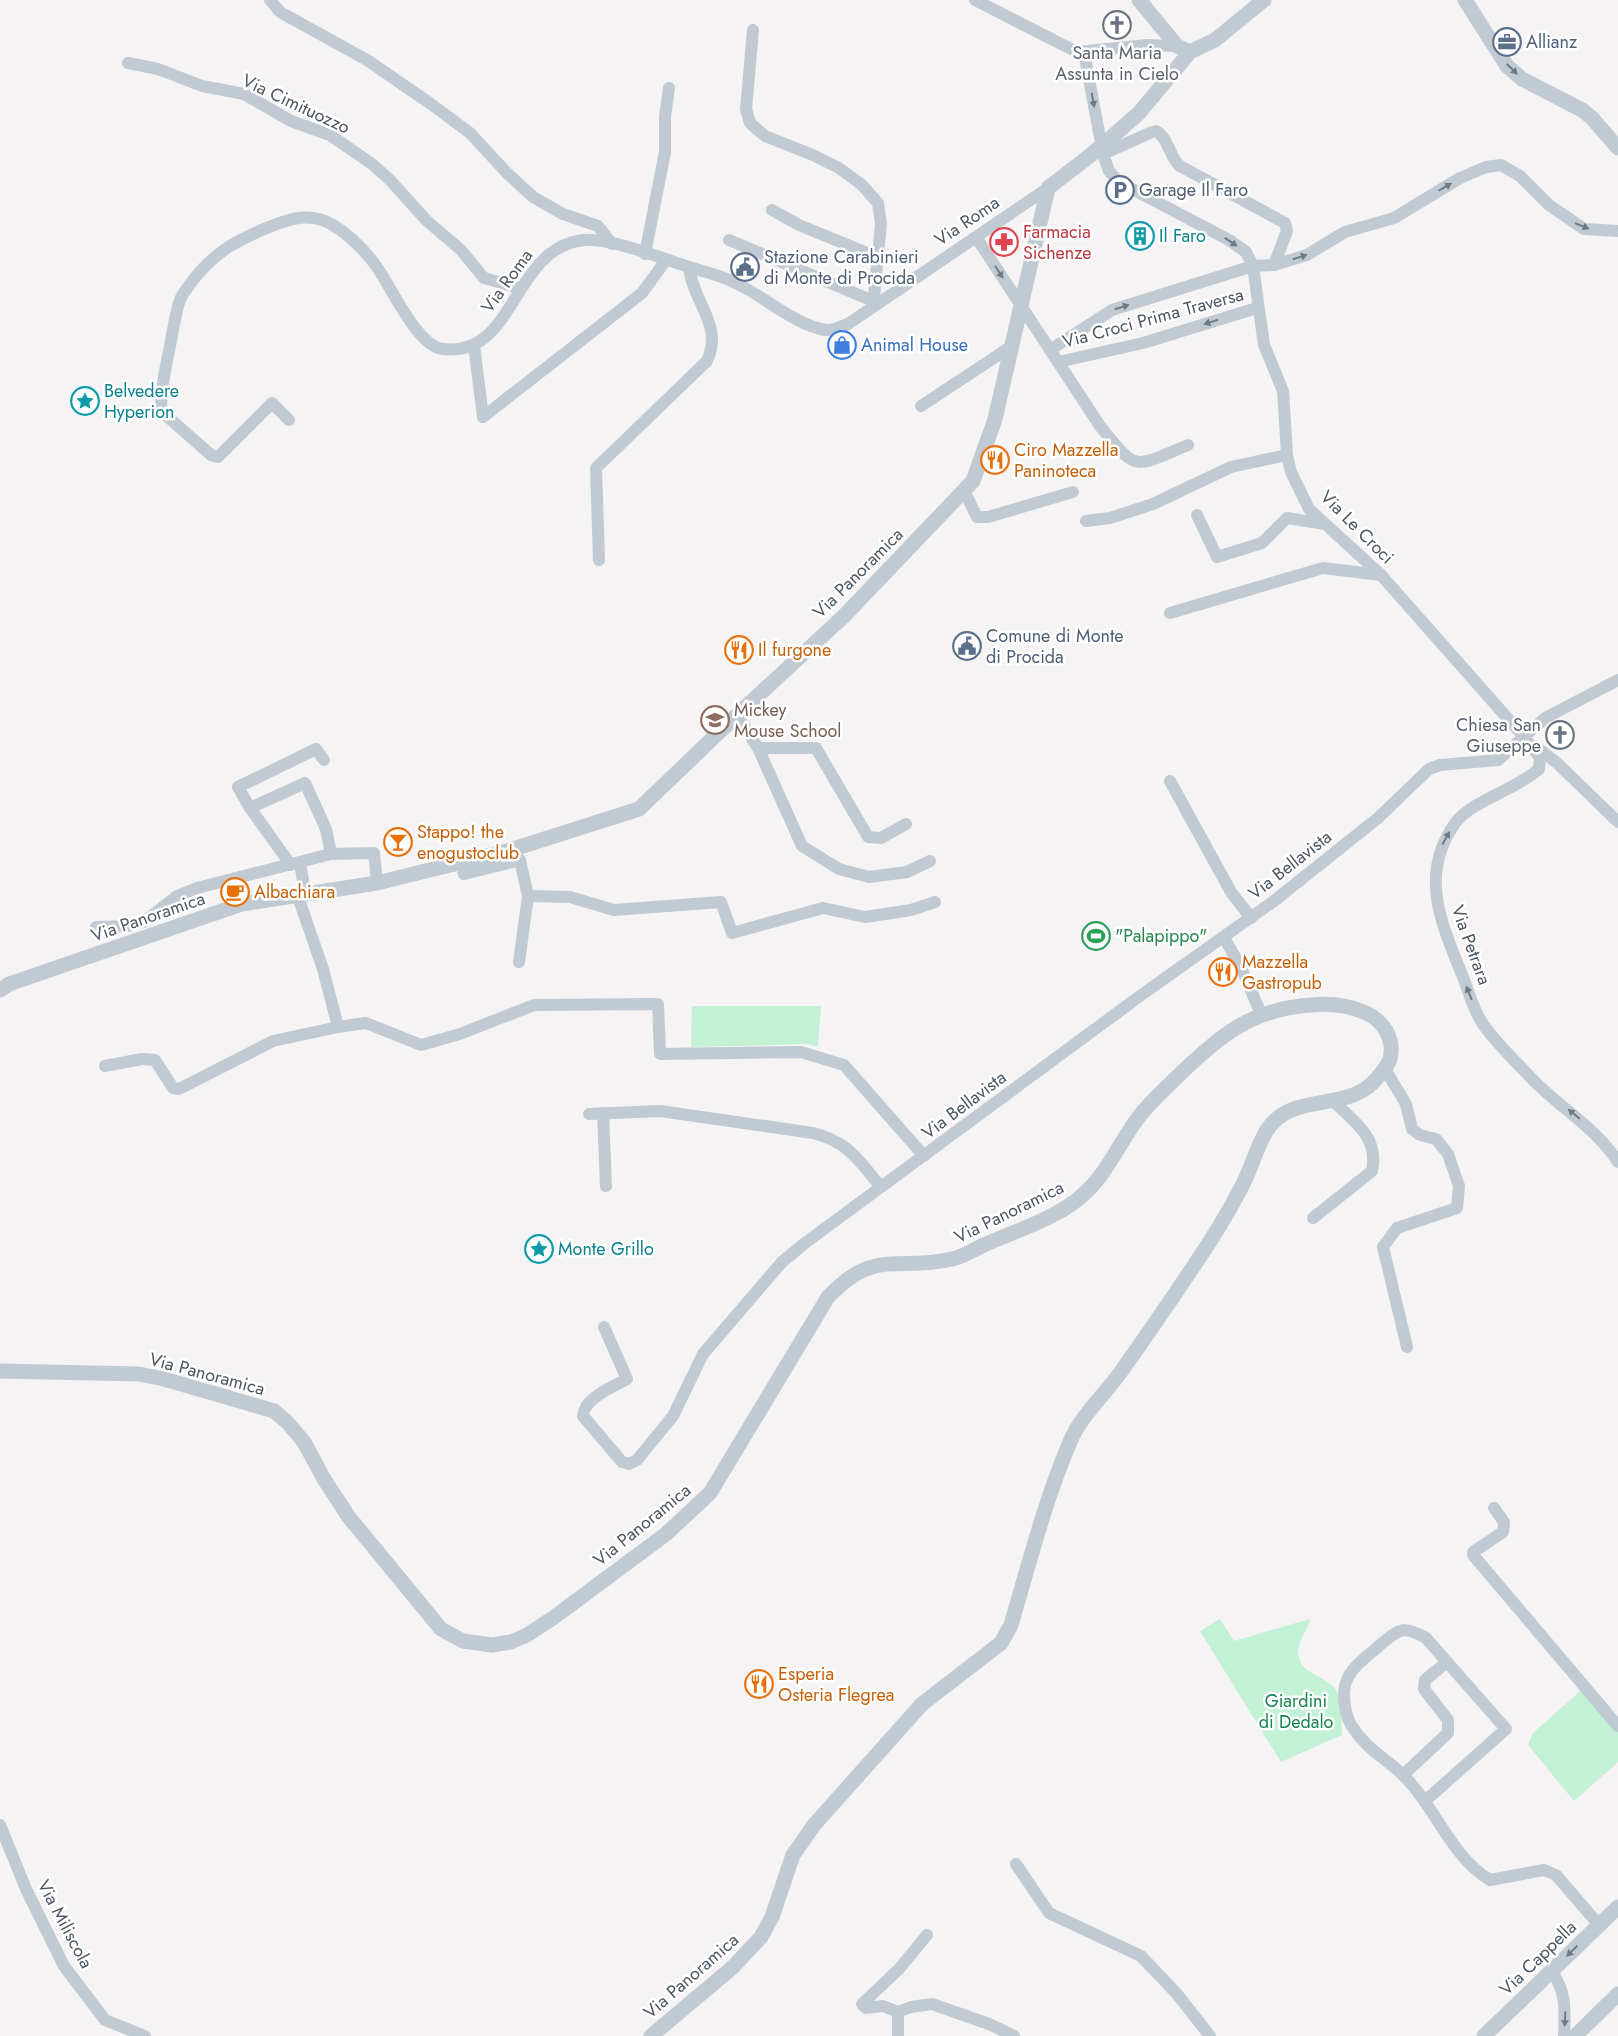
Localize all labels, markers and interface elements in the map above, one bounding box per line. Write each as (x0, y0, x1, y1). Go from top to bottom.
church icon: Santa Maria Assunta in Cielo (1102, 10, 1132, 40)
office icon: Allianz (1492, 27, 1522, 57)
place label: Allianz (1526, 29, 1578, 55)
place label: Santa Maria Assunta in Cielo (1055, 40, 1179, 87)
one-way arrow (1506, 63, 1518, 75)
street label: Via Cimituozzo (238, 68, 354, 140)
one-way arrow (1090, 92, 1098, 108)
parking icon: Garage Il Faro (1105, 175, 1135, 205)
place label: Garage Il Faro (1139, 177, 1248, 203)
one-way arrow (1439, 182, 1452, 191)
street label: Via Roma (929, 190, 1005, 252)
place label: Farmacia Sichenze (1023, 219, 1092, 266)
building icon: Il Faro (1125, 221, 1155, 251)
one-way arrow (1575, 222, 1590, 230)
place label: Il Faro (1159, 223, 1206, 249)
pharmacy icon: Farmacia Sichenze (989, 227, 1019, 257)
one-way arrow (1224, 237, 1238, 247)
street label: Via Roma (475, 244, 539, 318)
place label: Stazione Carabinieri di Monte di Procida (764, 244, 919, 291)
public building icon: Stazione Carabinieri di Monte di Procida (730, 252, 760, 282)
one-way arrow (1293, 252, 1308, 260)
one-way arrow (994, 265, 1004, 279)
street label: Via Croci Prima Traversa (1060, 281, 1246, 355)
one-way arrow (1114, 302, 1129, 310)
one-way arrow (1203, 319, 1218, 326)
shop icon: Animal House (827, 330, 857, 360)
place label: Animal House (861, 332, 968, 358)
place label: Belvedere Hyperion (104, 378, 179, 425)
place icon: Belvedere Hyperion (70, 386, 100, 416)
place label: Ciro Mazzella Paninoteca (1014, 437, 1118, 484)
restaurant icon: Ciro Mazzella Paninoteca (980, 445, 1010, 475)
street label: Via Le Croci (1314, 484, 1400, 570)
street label: Via Panoramica (807, 522, 909, 624)
place label: Comune di Monte di Procida (986, 623, 1124, 670)
public building icon: Comune di Monte di Procida (952, 631, 982, 661)
restaurant icon: Il furgone (724, 635, 754, 665)
place label: Il furgone (758, 637, 831, 663)
place label: Mickey Mouse School (734, 697, 842, 744)
school or university icon: Mickey Mouse School (700, 705, 730, 735)
place label: Chiesa San Giuseppe (1456, 712, 1541, 759)
church icon: Chiesa San Giuseppe (1545, 720, 1575, 750)
place label: Stappo! the enogustoclub (417, 819, 519, 866)
street label: Via Bellavista (1243, 824, 1337, 906)
bar icon: Stappo! the enogustoclub (383, 827, 413, 857)
one-way arrow (1442, 832, 1451, 845)
cafe icon: Albachiara (220, 877, 250, 907)
place label: Albachiara (254, 879, 335, 905)
street label: Via Panoramica (88, 885, 208, 949)
street label: Via Petrara (1445, 901, 1497, 989)
sports icon: "Palapippo" (1081, 921, 1111, 951)
place label: "Palapippo" (1115, 923, 1207, 949)
place label: Mazzella Gastropub (1242, 949, 1322, 996)
restaurant icon: Mazzella Gastropub (1208, 957, 1238, 987)
one-way arrow (1465, 986, 1473, 1000)
street label: Via Bellavista (916, 1065, 1012, 1145)
one-way arrow (1568, 1108, 1581, 1119)
street label: Via Panoramica (950, 1174, 1068, 1250)
place icon: Monte Grillo (524, 1234, 554, 1264)
place label: Monte Grillo (558, 1236, 654, 1262)
street label: Via Panoramica (146, 1346, 268, 1402)
street label: Via Panoramica (588, 1478, 696, 1572)
place label: Esperia Osteria Flegrea (778, 1661, 894, 1708)
restaurant icon: Esperia Osteria Flegrea (744, 1669, 774, 1699)
park label: Giardini di Dedalo (1259, 1688, 1334, 1735)
street label: Via Miliscola (31, 1875, 99, 1973)
street label: Via Cappella (1494, 1914, 1582, 2002)
street label: Via Panoramica (638, 1927, 744, 2025)
one-way arrow (1566, 1945, 1578, 1957)
one-way arrow (1560, 2012, 1568, 2028)

